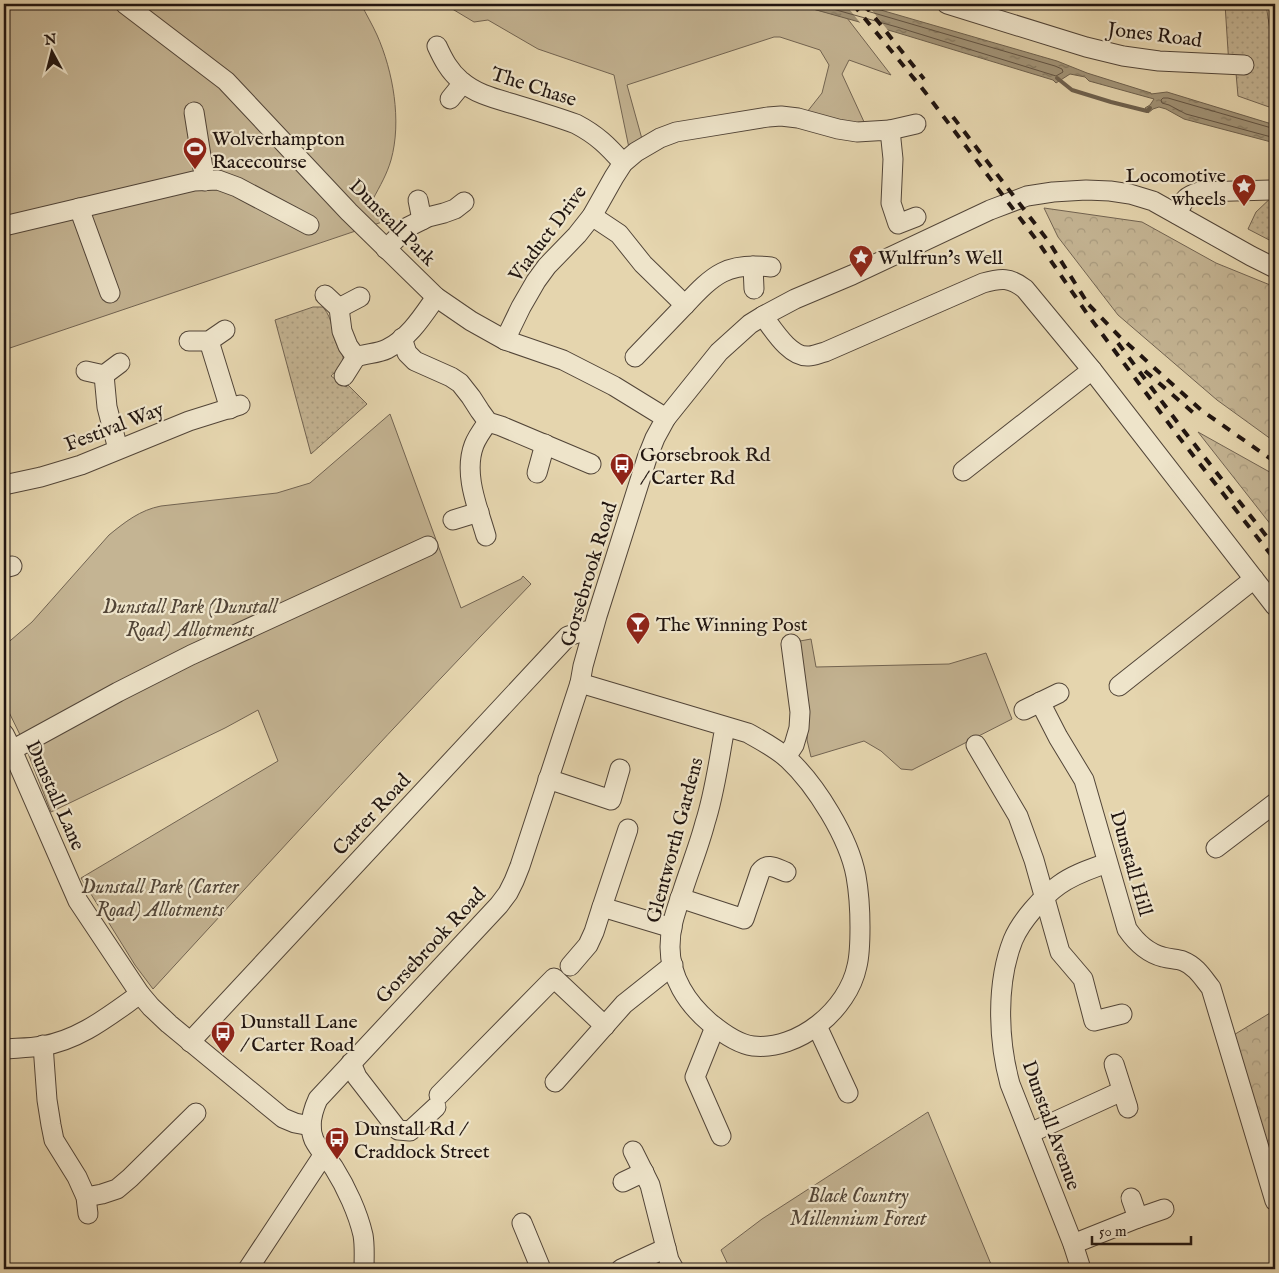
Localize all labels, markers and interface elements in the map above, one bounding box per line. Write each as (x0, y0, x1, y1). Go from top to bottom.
street label: Jones Road (1104, 17, 1204, 54)
north arrow (28, 28, 78, 78)
text: N (42, 30, 58, 50)
street label: The Chase (488, 62, 580, 113)
place label: Wolverhampton Racecourse (212, 127, 345, 175)
sports icon: Wolverhampton Racecourse (182, 136, 208, 170)
place label: Locomotive wheels (1125, 164, 1226, 212)
place icon: Locomotive wheels (1231, 173, 1257, 207)
street label: Dunstall Park (343, 174, 441, 272)
street label: Viaduct Drive (503, 181, 593, 288)
place icon: Wulfrun's Well (848, 244, 874, 278)
place label: Wulfrun's Well (878, 246, 1004, 271)
street label: Festival Way (61, 397, 168, 458)
place label: Gorsebrook Rd / Carter Rd (640, 443, 771, 491)
bus stop icon: Gorsebrook Rd / Carter Rd (609, 452, 635, 486)
street label: Gorsebrook Road (556, 499, 623, 650)
park label: Dunstall Park (Dunstall Road) Allotments (103, 595, 280, 643)
bar icon: The Winning Post (625, 611, 651, 645)
place label: The Winning Post (656, 613, 808, 638)
street label: Dunstall Lane (19, 737, 90, 854)
street label: Glentworth Gardens (641, 755, 710, 926)
street label: Carter Road (328, 769, 417, 861)
street label: Dunstall Hill (1104, 808, 1158, 919)
park label: Dunstall Park (Carter Road) Allotments (81, 875, 240, 923)
street label: Gorsebrook Road (371, 882, 492, 1009)
place label: Dunstall Lane / Carter Road (240, 1010, 358, 1058)
bus stop icon: Dunstall Lane / Carter Road (210, 1020, 236, 1054)
street label: Dunstall Avenue (1016, 1057, 1086, 1194)
place label: Dunstall Rd / Craddock Street (354, 1117, 490, 1165)
bus stop icon: Dunstall Rd / Craddock Street (324, 1126, 350, 1160)
park label: Black Country Millennium Forest (789, 1184, 928, 1232)
scale bar (1092, 1213, 1190, 1245)
text: 50 m (1099, 1222, 1127, 1241)

